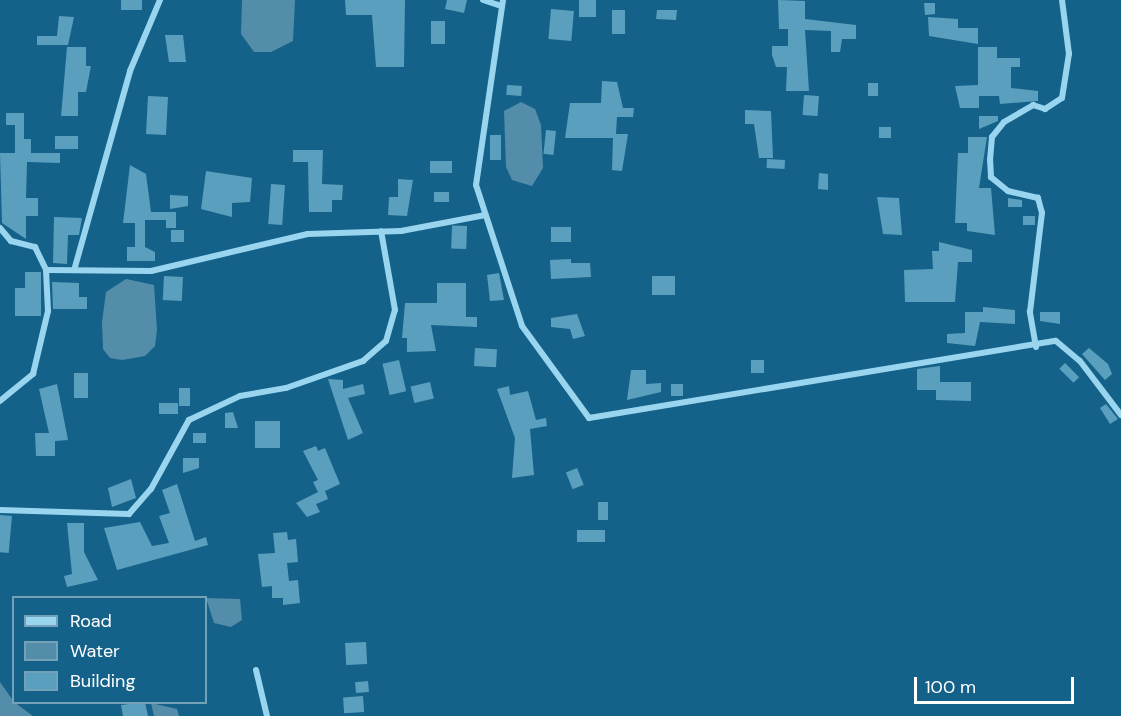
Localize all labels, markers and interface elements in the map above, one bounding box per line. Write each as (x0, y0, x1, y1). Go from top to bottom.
legend (12, 596, 207, 704)
text: Road (70, 609, 112, 633)
text: Water (70, 639, 120, 663)
scale bar (917, 665, 1078, 703)
text: Building (70, 669, 135, 693)
text: 100 m (925, 675, 976, 699)

